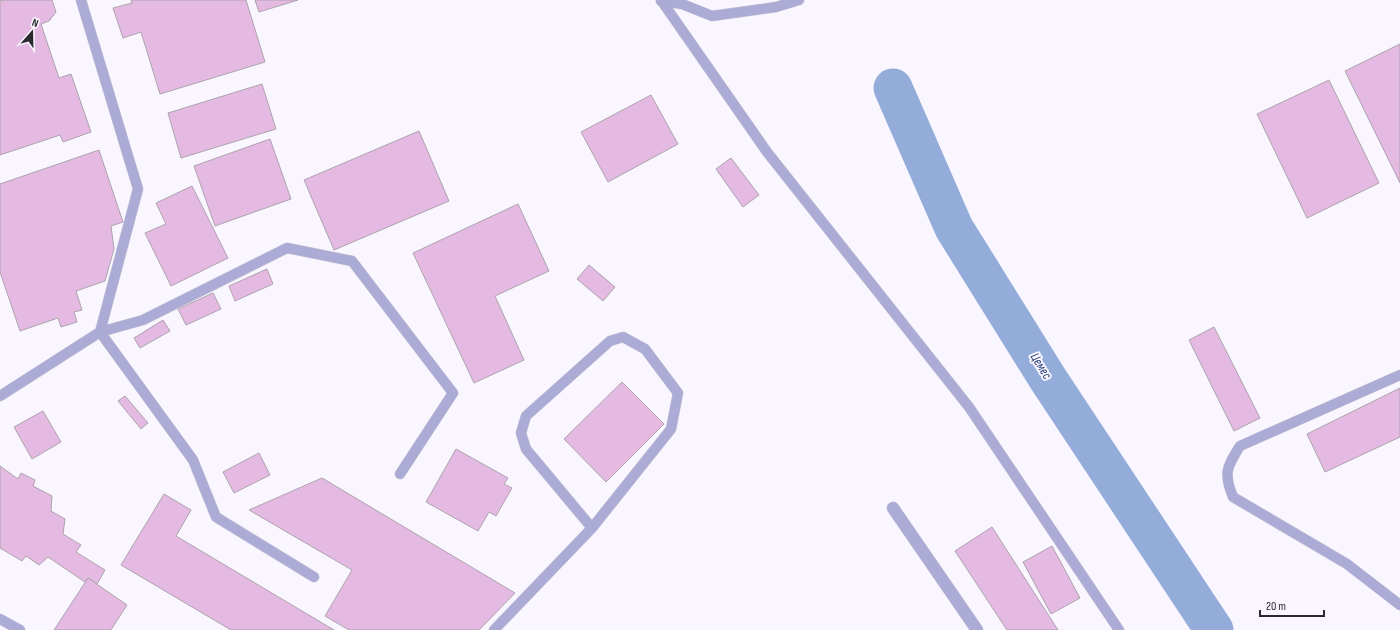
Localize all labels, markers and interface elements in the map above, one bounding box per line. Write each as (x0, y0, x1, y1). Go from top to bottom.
north arrow (12, 12, 52, 52)
text: N (30, 16, 40, 30)
water label: Цемес (1027, 350, 1056, 383)
scale bar (1260, 592, 1324, 618)
text: 20 m (1266, 599, 1286, 614)

